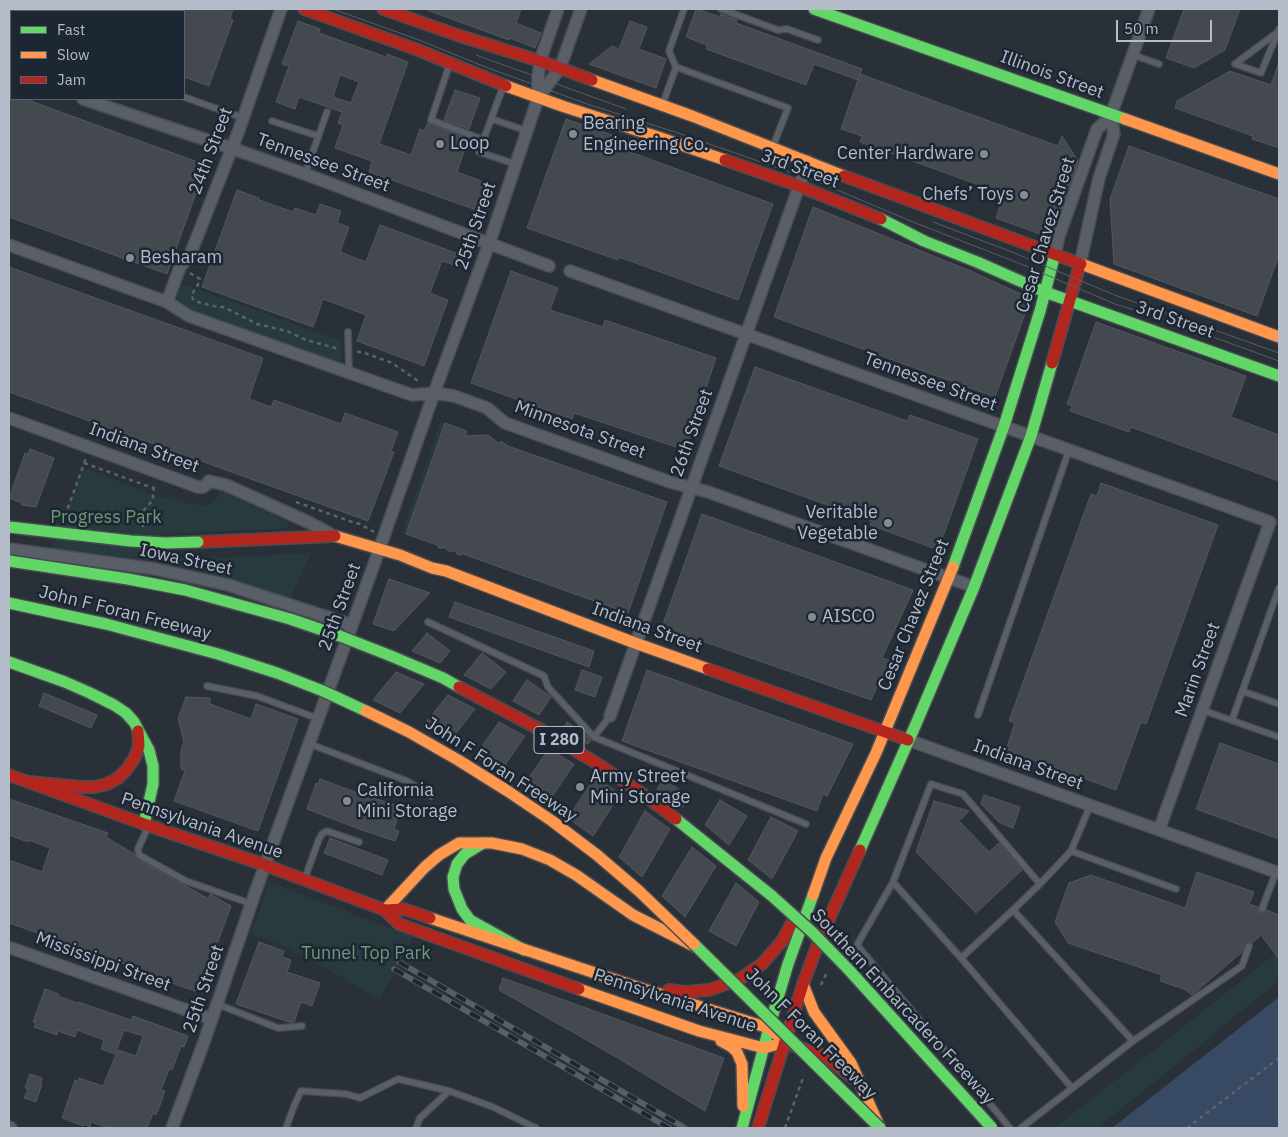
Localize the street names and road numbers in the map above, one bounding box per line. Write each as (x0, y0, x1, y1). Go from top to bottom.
street label: Illinois Street (997, 46, 1107, 104)
street label: 24th Street (184, 104, 238, 198)
street label: Tennessee Street (253, 129, 393, 197)
street label: 3rd Street (758, 145, 842, 193)
street label: Cesar Chavez Street (1012, 155, 1080, 315)
street label: 25th Street (451, 179, 501, 273)
street label: 3rd Street (1133, 297, 1217, 343)
street label: Tennessee Street (860, 348, 1000, 416)
street label: 26th Street (666, 386, 718, 480)
street label: Minnesota Street (512, 396, 648, 464)
street label: Indiana Street (86, 418, 202, 478)
street label: Cesar Chavez Street (874, 536, 954, 694)
street label: Iowa Street (138, 540, 234, 580)
street label: 25th Street (314, 560, 366, 654)
street label: John F Foran Freeway (37, 581, 213, 645)
street label: Indiana Street (589, 598, 705, 658)
street label: Marin Street (1171, 620, 1225, 720)
street label: John F Foran Freeway (421, 713, 581, 827)
road number: I 280 (534, 726, 584, 754)
street label: Indiana Street (970, 735, 1086, 795)
street label: Pennsylvania Avenue (118, 788, 286, 864)
street label: Southern Embarcadero Freeway (807, 905, 999, 1109)
street label: Mississippi Street (33, 928, 173, 996)
street label: 25th Street (179, 942, 229, 1036)
street label: Pennsylvania Avenue (591, 964, 759, 1038)
street label: John F Foran Freeway (741, 964, 881, 1104)

